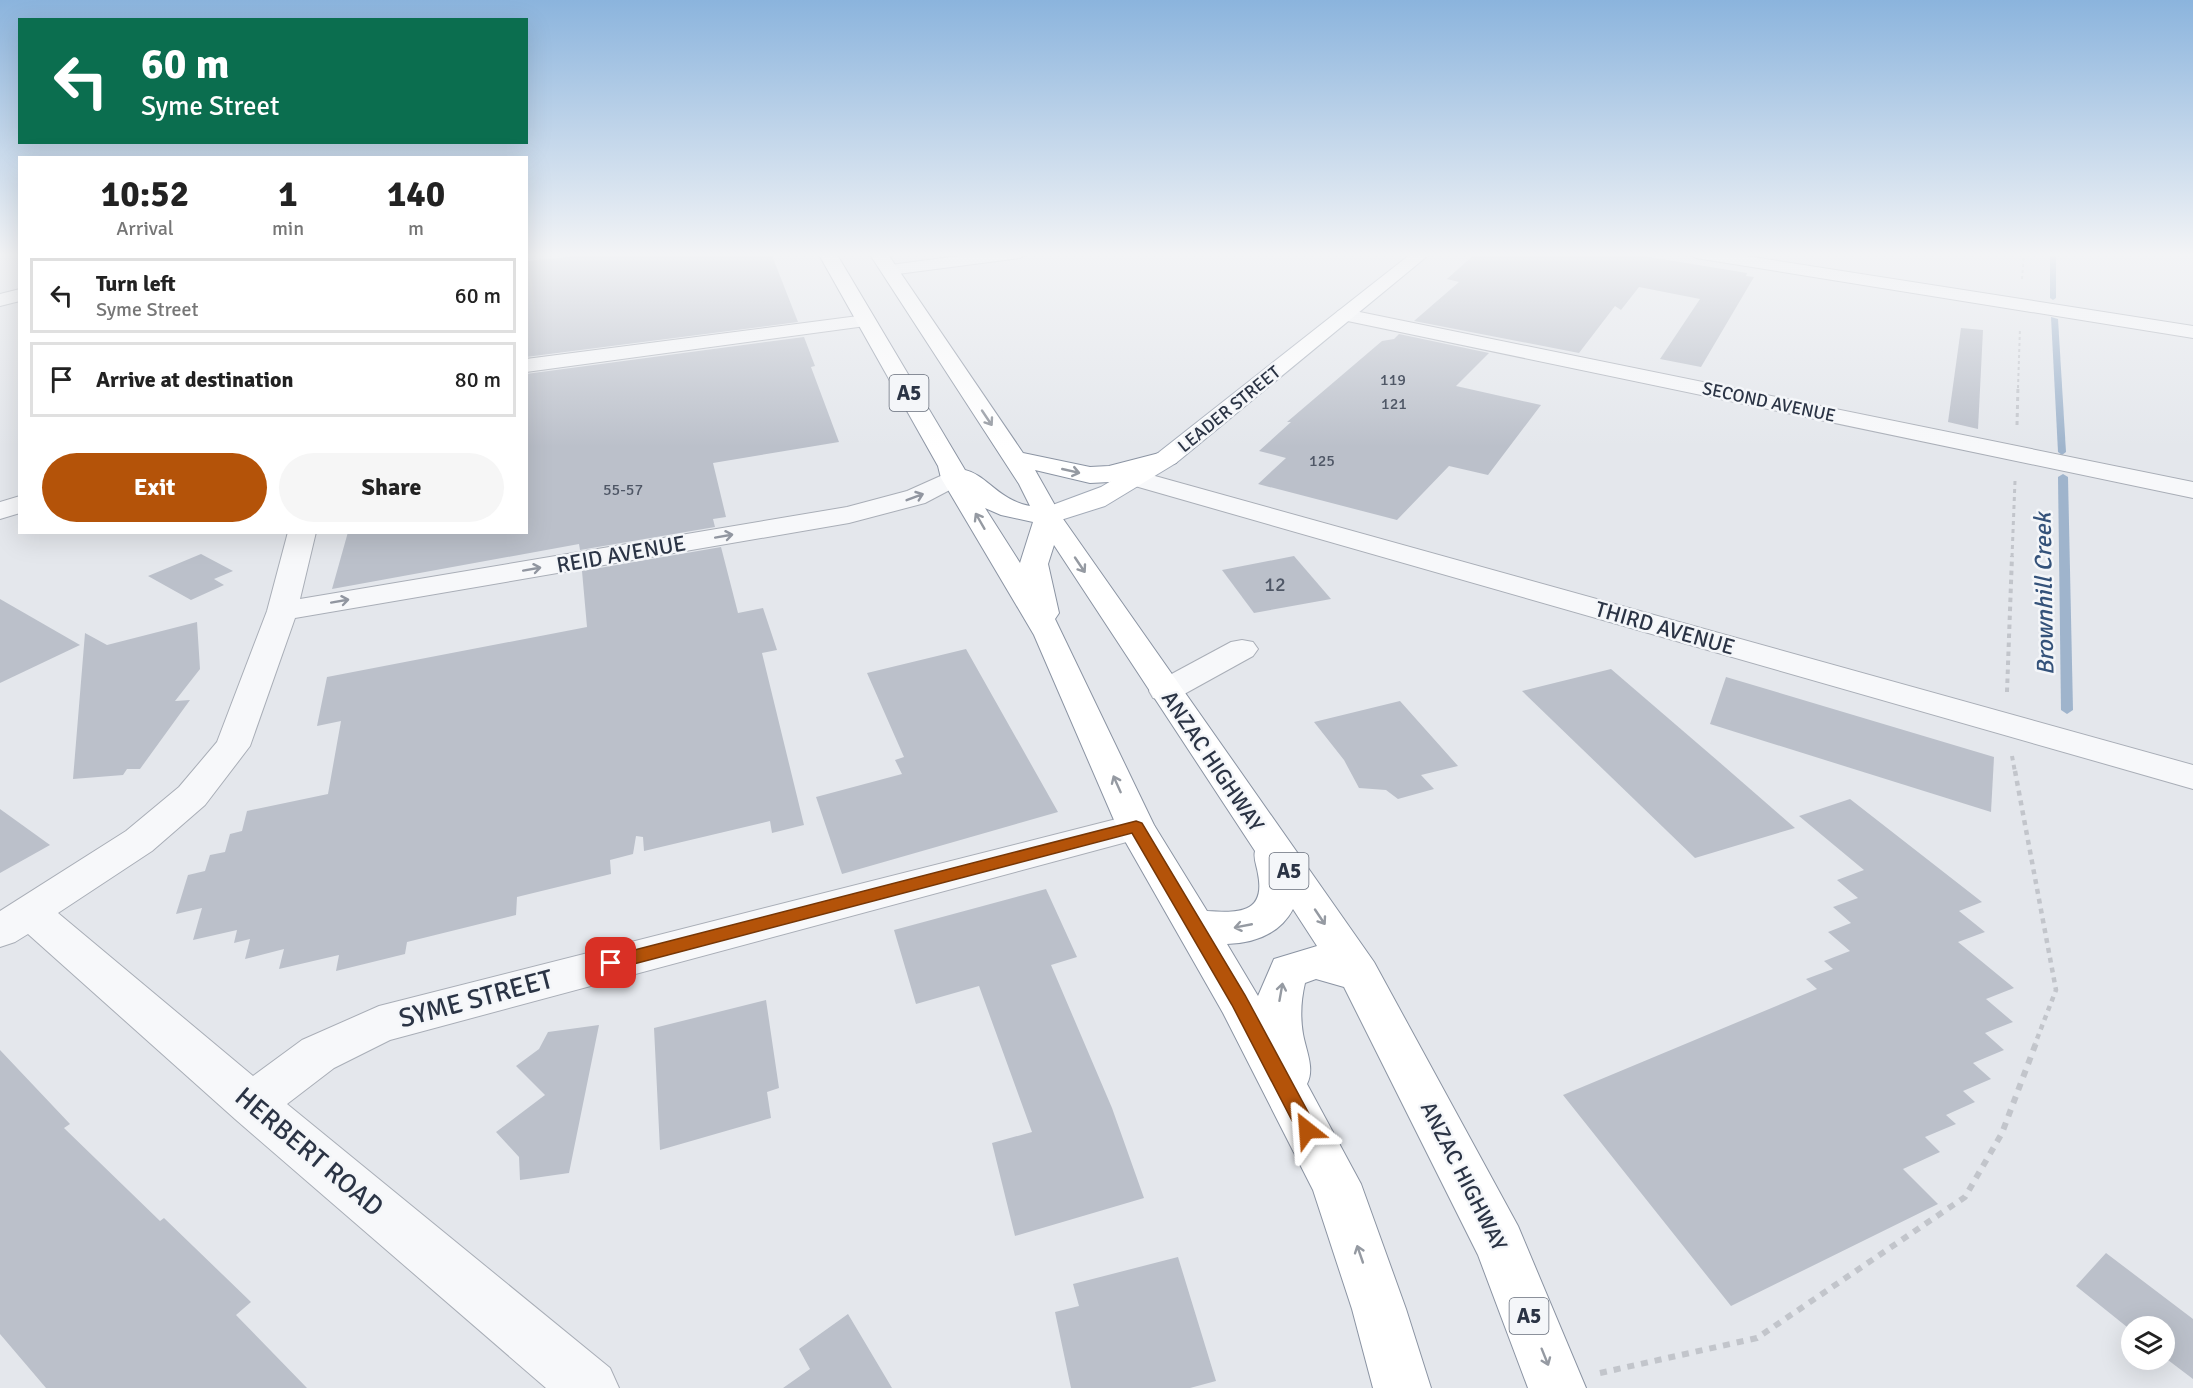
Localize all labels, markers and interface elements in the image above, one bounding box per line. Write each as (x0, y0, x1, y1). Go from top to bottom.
text: 60 m (141, 39, 230, 90)
icon: left (42, 42, 120, 120)
text: Syme Street (141, 90, 279, 123)
text: 10:52 (101, 172, 189, 217)
text: 1 (278, 172, 298, 217)
text: 140 (387, 172, 445, 217)
text: Arrival (116, 216, 174, 241)
text: min (272, 216, 304, 241)
text: m (408, 216, 424, 241)
text: Turn left (96, 270, 176, 297)
icon: left (45, 279, 78, 312)
text: 60 m (455, 282, 501, 309)
text: Syme Street (96, 297, 199, 322)
street label: LEADER STREET (1173, 361, 1285, 457)
icon: arrive (45, 363, 78, 396)
text: Arrive at destination (96, 366, 293, 393)
text: 80 m (455, 366, 501, 393)
house number: 119 (1380, 370, 1406, 390)
road number: A5 (890, 375, 928, 411)
street label: SECOND AVENUE (1700, 377, 1838, 427)
house number: 121 (1381, 394, 1407, 414)
one-way arrow (982, 409, 994, 426)
house number: 125 (1309, 451, 1335, 471)
button: Exit (42, 453, 267, 522)
button: Share (279, 453, 504, 522)
one-way arrow (1061, 466, 1080, 478)
house number: 55-57 (603, 480, 643, 500)
one-way arrow (905, 490, 924, 501)
water label: Brownhill Creek (2028, 510, 2060, 676)
one-way arrow (973, 513, 985, 530)
street label: REID AVENUE (554, 529, 688, 579)
one-way arrow (714, 530, 734, 541)
one-way arrow (1074, 556, 1086, 573)
one-way arrow (522, 563, 542, 574)
house number: 12 (1264, 572, 1286, 597)
one-way arrow (330, 595, 349, 606)
street label: THIRD AVENUE (1592, 595, 1738, 661)
street label: ANZAC HIGHWAY (1156, 686, 1270, 836)
one-way arrow (1110, 775, 1122, 793)
road number: A5 (1270, 853, 1308, 889)
one-way arrow (1314, 908, 1326, 925)
one-way arrow (1234, 921, 1253, 932)
pin (585, 937, 636, 988)
icon: arrive (594, 946, 627, 979)
street label: SYME STREET (395, 962, 557, 1035)
one-way arrow (1276, 983, 1287, 1002)
street label: HERBERT ROAD (228, 1080, 390, 1224)
street label: ANZAC HIGHWAY (1415, 1097, 1513, 1255)
position arrow (1275, 1098, 1339, 1162)
one-way arrow (1354, 1245, 1365, 1264)
road number: A5 (1510, 1298, 1549, 1334)
map controls (2121, 1316, 2175, 1370)
button: layers (2121, 1316, 2175, 1370)
one-way arrow (1540, 1347, 1551, 1366)

